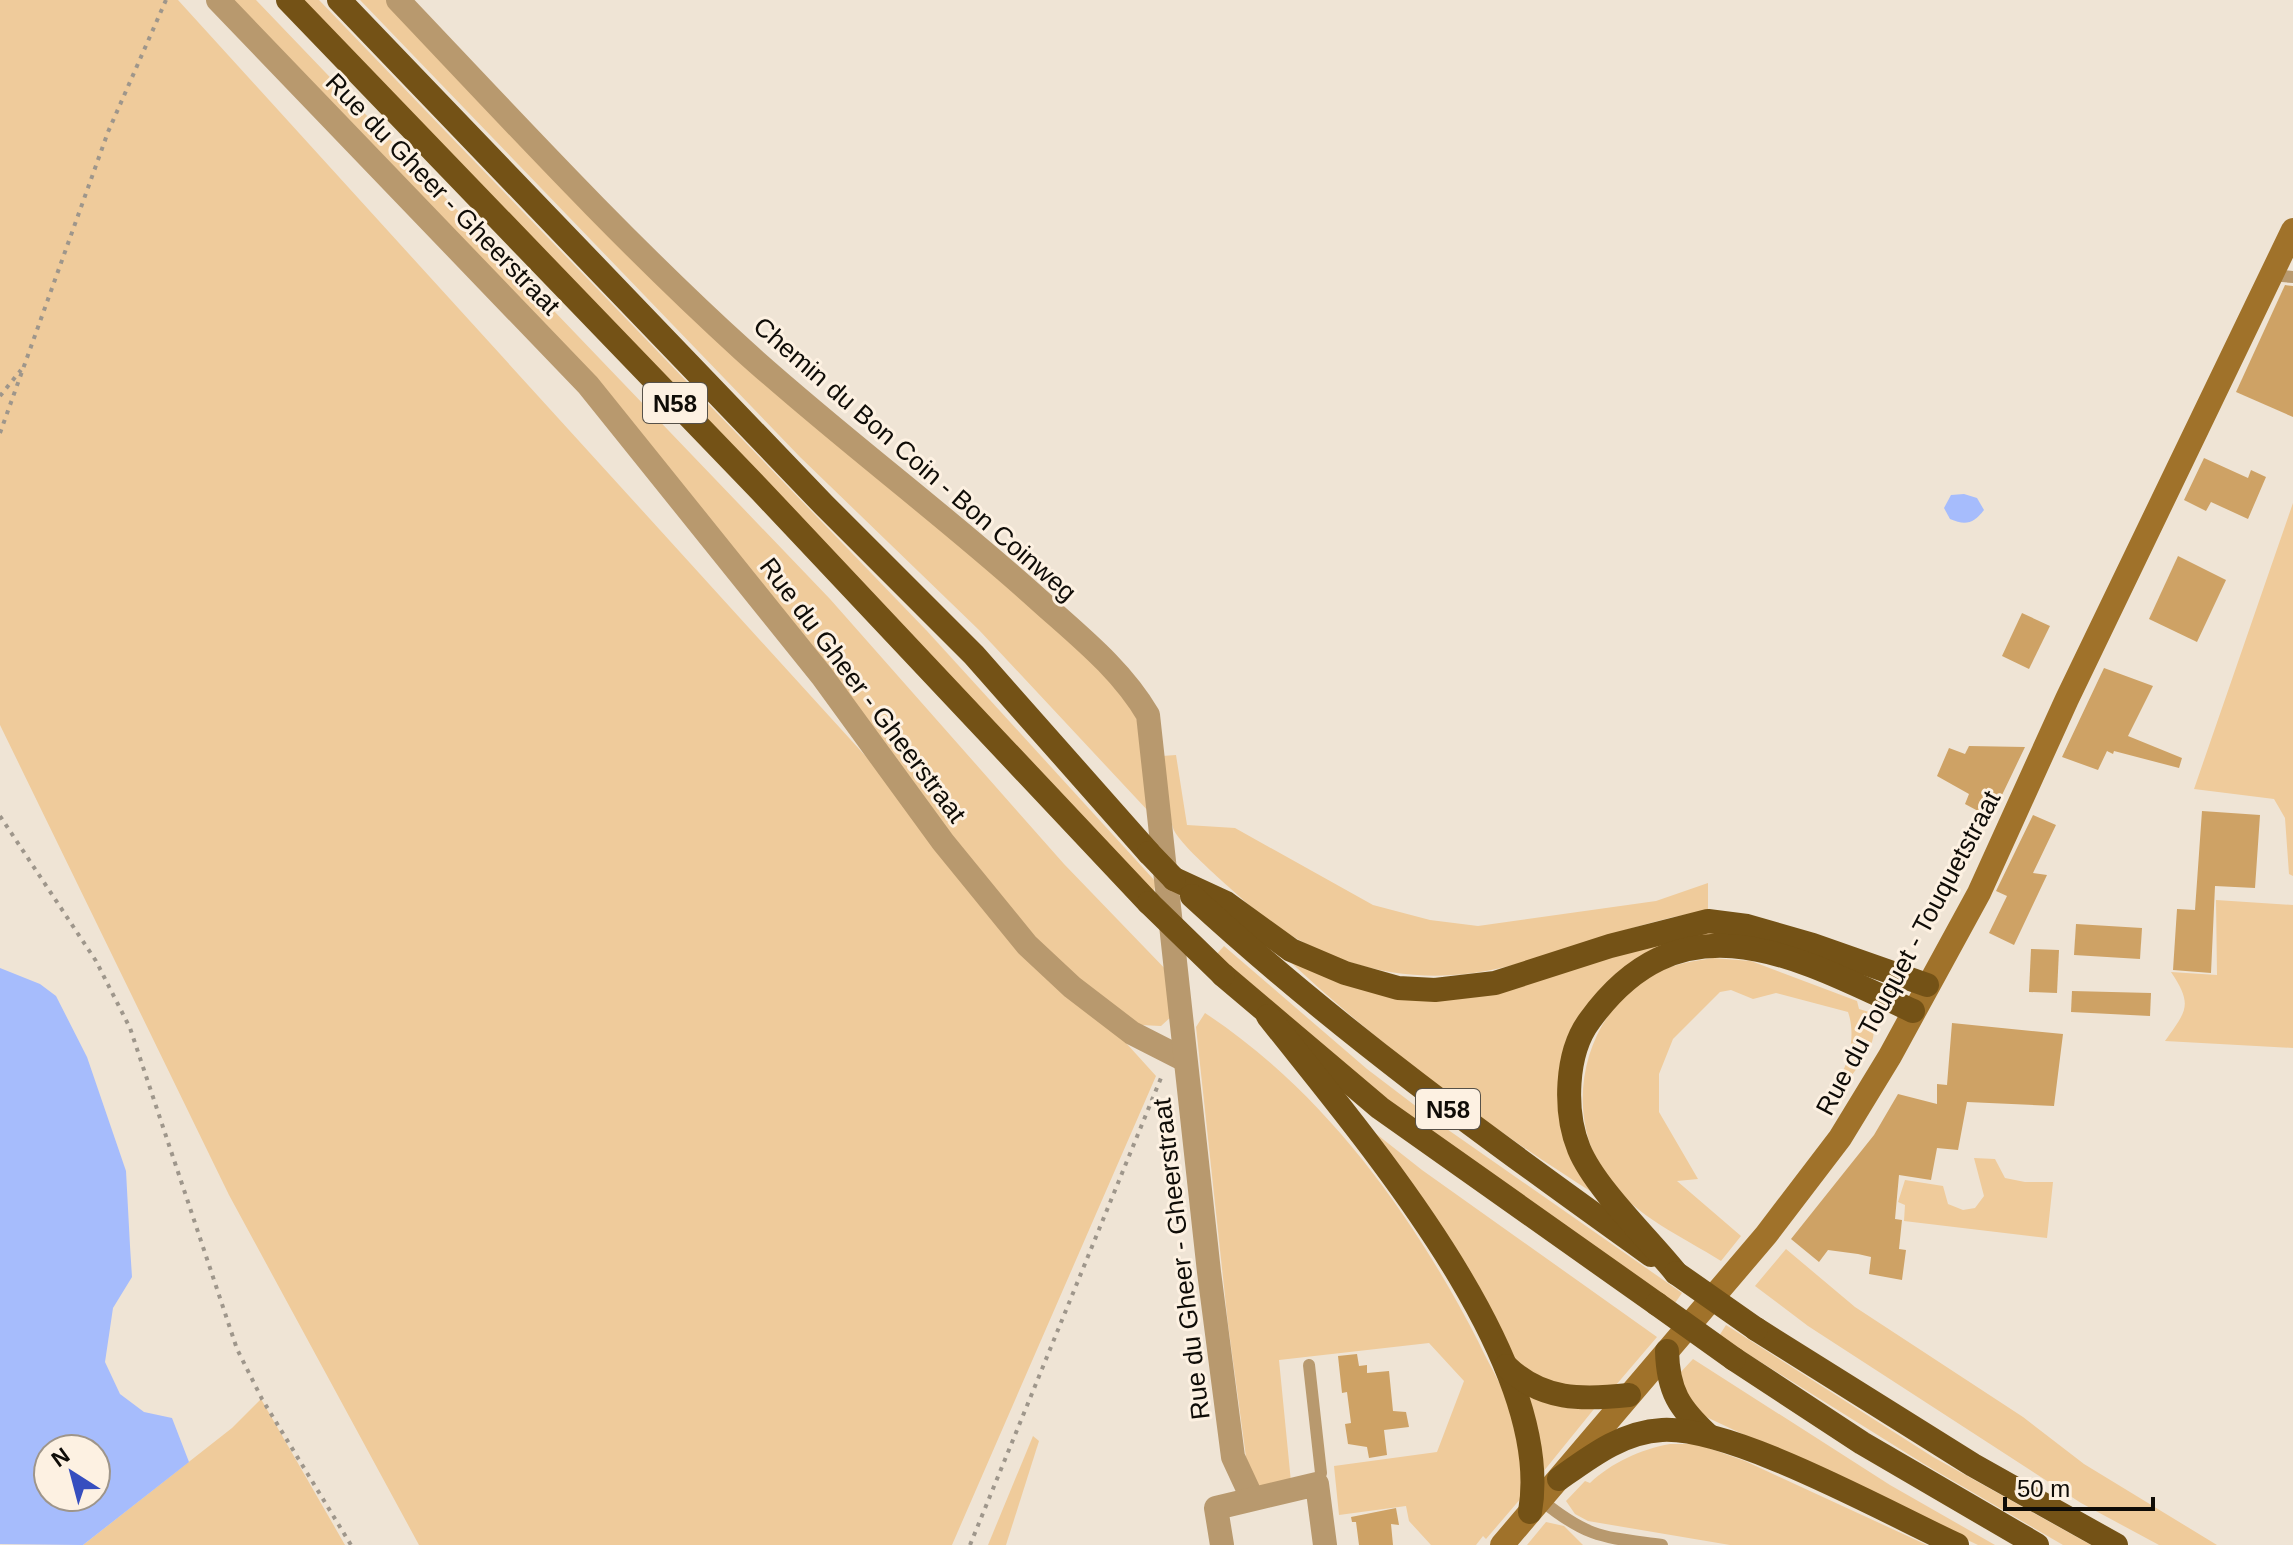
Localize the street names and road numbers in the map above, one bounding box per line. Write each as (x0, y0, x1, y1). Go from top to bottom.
street label: Rue du Gheer - Gheerstraat (320, 67, 567, 321)
street label: Chemin du Bon Coin - Bon Coinweg (748, 311, 1082, 607)
road number: N58 (643, 383, 707, 423)
street label: Rue du Gheer - Gheerstraat (754, 552, 973, 829)
street label: Rue du Touquet - Touquetstraat (1809, 785, 2007, 1120)
road number: N58 (1416, 1089, 1480, 1129)
street label: Rue du Gheer - Gheerstraat (1146, 1096, 1216, 1421)

